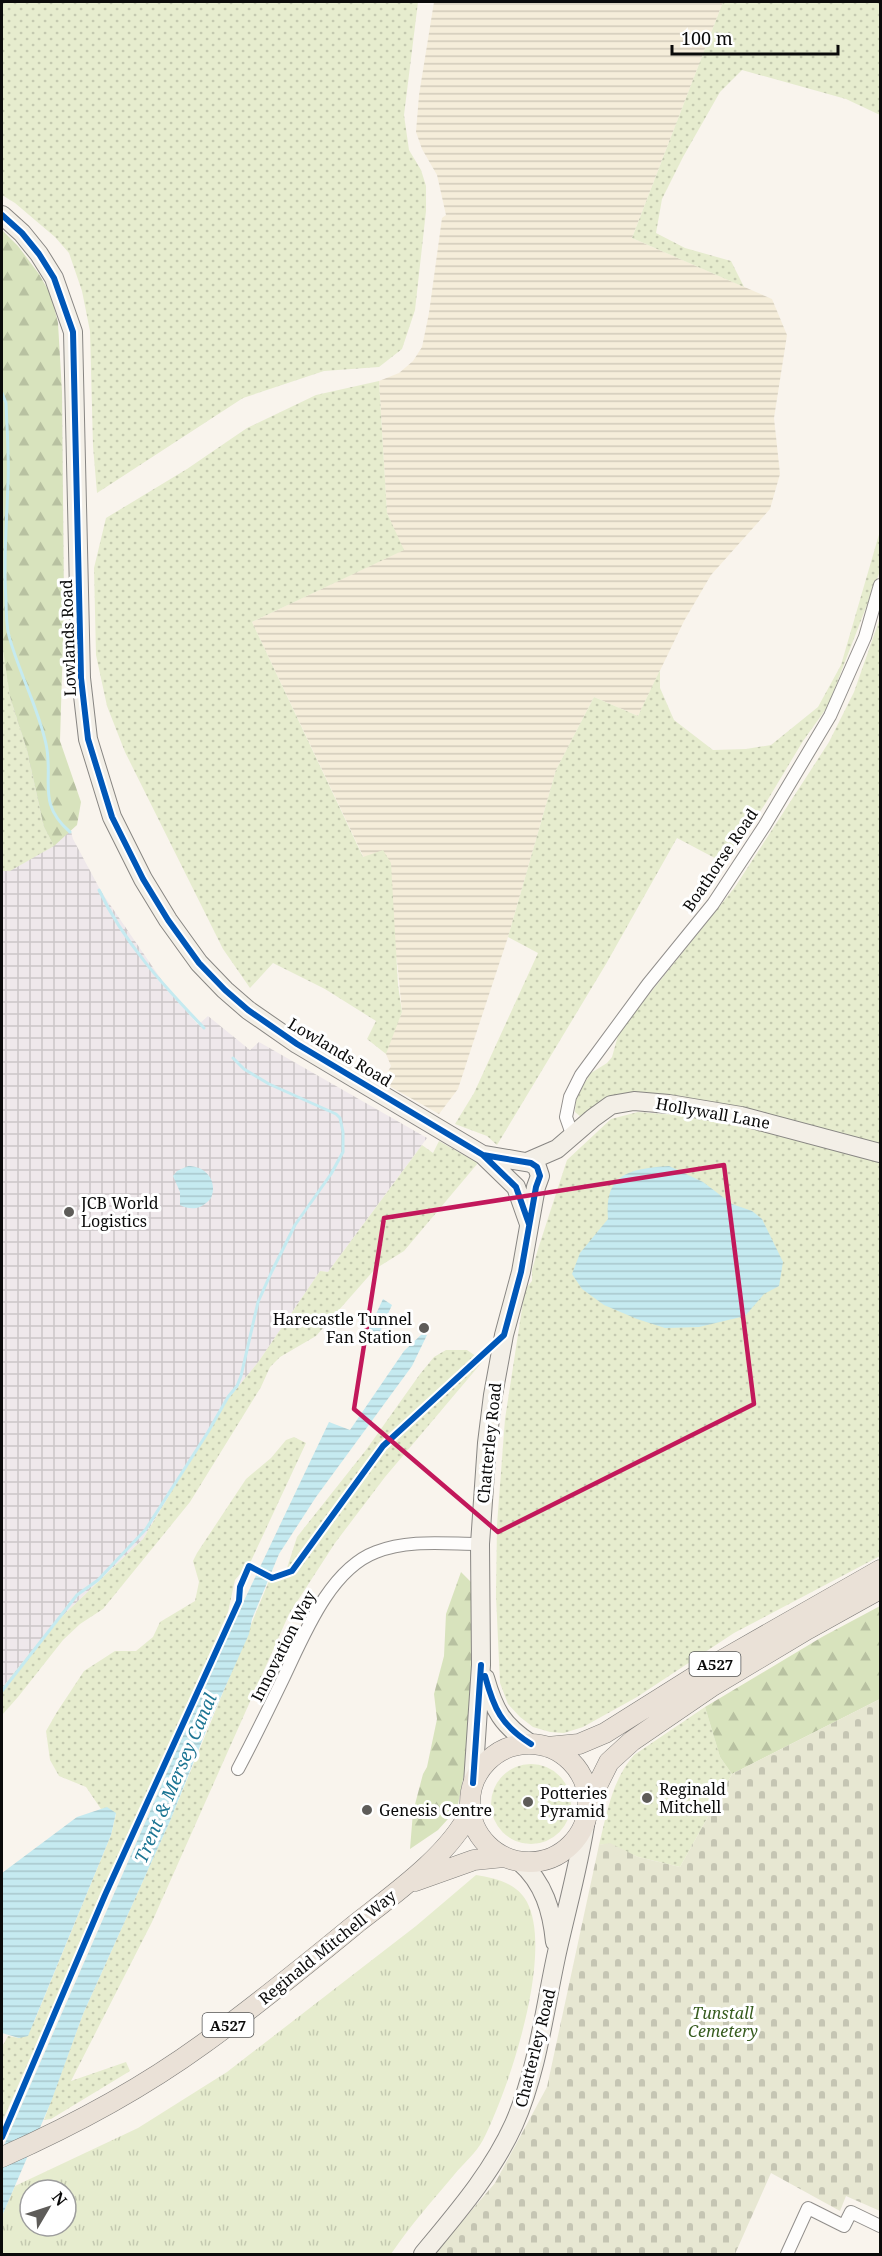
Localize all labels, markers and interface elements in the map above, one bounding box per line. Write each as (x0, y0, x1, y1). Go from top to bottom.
scale bar (672, 18, 838, 56)
text: 100 m (681, 26, 733, 50)
street label: Lowlands Road (55, 579, 81, 697)
street label: Boathorse Road (677, 804, 763, 916)
street label: Lowlands Road (284, 1012, 396, 1092)
street label: Hollywall Lane (654, 1092, 772, 1134)
place label: JCB World Logistics (80, 1192, 159, 1232)
marker: JCB World Logistics (62, 1205, 76, 1219)
place label: Harecastle Tunnel Fan Station (273, 1308, 412, 1348)
marker: Harecastle Tunnel Fan Station (417, 1321, 431, 1335)
street label: Chatterley Road (472, 1381, 506, 1505)
street label: Innovation Way (246, 1586, 321, 1705)
road number: A527 (690, 1652, 740, 1676)
water label: Trent & Mersey Canal (128, 1689, 222, 1866)
place label: Reginald Mitchell (659, 1778, 726, 1818)
place label: Potteries Pyramid (540, 1782, 607, 1822)
marker: Reginald Mitchell (640, 1791, 654, 1805)
marker: Potteries Pyramid (521, 1795, 535, 1809)
place label: Genesis Centre (379, 1799, 492, 1821)
marker: Genesis Centre (360, 1803, 374, 1817)
street label: Reginald Mitchell Way (254, 1884, 401, 2009)
street label: Chatterley Road (510, 1986, 560, 2110)
park label: Tunstall Cemetery (688, 2002, 758, 2042)
road number: A527 (202, 2013, 254, 2037)
north arrow (18, 2178, 78, 2238)
text: N (47, 2187, 72, 2211)

